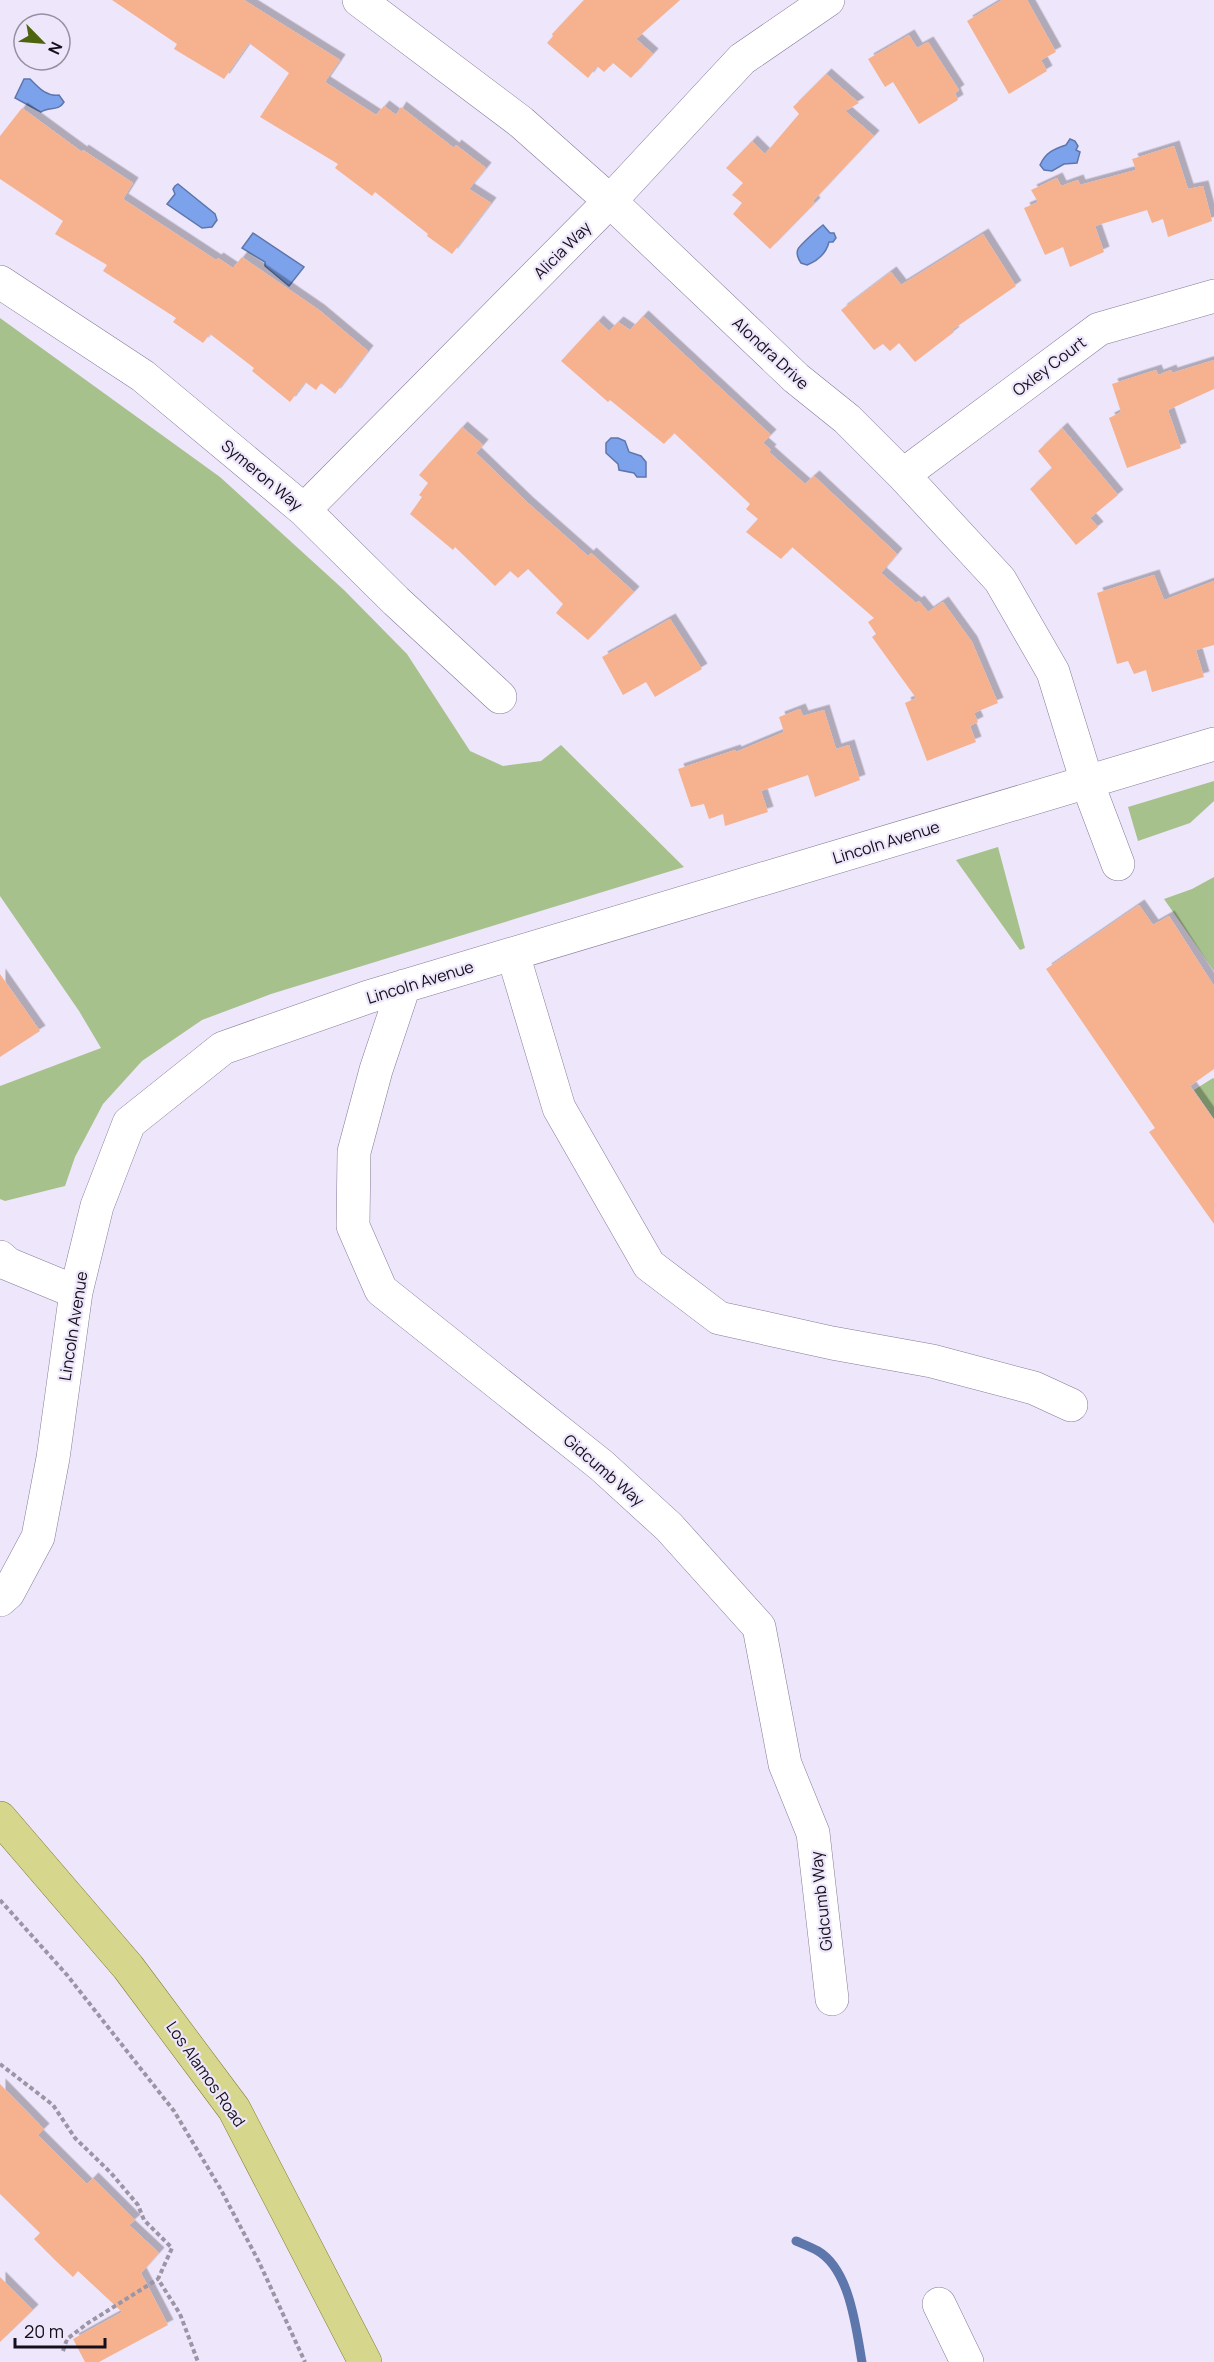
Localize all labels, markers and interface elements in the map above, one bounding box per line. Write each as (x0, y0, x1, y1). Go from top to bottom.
north arrow (12, 12, 72, 72)
text: N (43, 38, 68, 58)
street label: Alicia Way (528, 216, 596, 284)
street label: Alondra Drive (728, 312, 814, 394)
street label: Oxley Court (1008, 331, 1090, 401)
street label: Symeron Way (217, 434, 308, 516)
street label: Lincoln Avenue (830, 815, 942, 869)
street label: Lincoln Avenue (364, 955, 476, 1009)
street label: Lincoln Avenue (53, 1270, 93, 1382)
street label: Gidcumb Way (559, 1429, 649, 1512)
street label: Gidcumb Way (805, 1849, 837, 1952)
street label: Los Alamos Road (161, 2017, 251, 2131)
scale bar (15, 2311, 105, 2349)
text: 20 m (24, 2319, 64, 2343)

